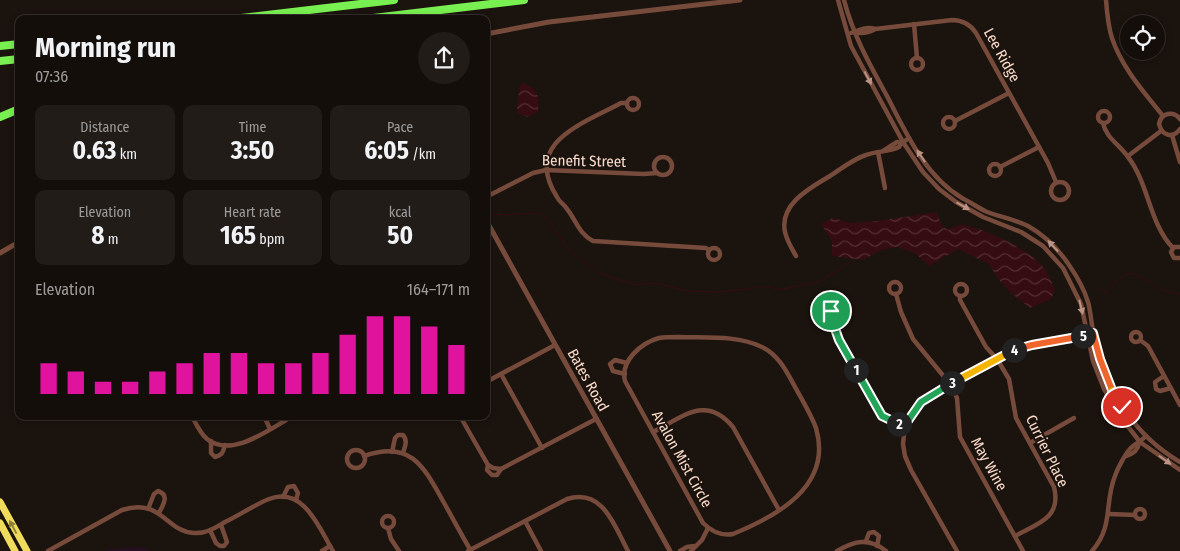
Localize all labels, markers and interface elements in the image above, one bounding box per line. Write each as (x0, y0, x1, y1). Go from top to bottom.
map controls (1120, 15, 1165, 60)
button: locate (1120, 15, 1165, 60)
street label: Lee Ridge (980, 25, 1024, 85)
text: Morning run (35, 31, 176, 64)
button: share (418, 32, 470, 84)
text: 07:36 (35, 67, 68, 86)
one-way arrow (864, 70, 872, 85)
text: Distance (80, 119, 129, 136)
text: Time (239, 119, 266, 136)
text: Pace (387, 119, 413, 136)
text: 0.63 (73, 136, 116, 166)
text: 3:50 (231, 136, 274, 166)
text: 6:05 (364, 136, 409, 166)
text: km (116, 146, 137, 163)
text: /km (409, 146, 436, 163)
one-way arrow (916, 150, 926, 163)
street label: Benefit Street (542, 151, 626, 171)
one-way arrow (956, 202, 971, 210)
text: Elevation (78, 204, 131, 221)
text: Heart rate (224, 204, 281, 221)
text: kcal (389, 204, 412, 221)
text: 8 (91, 221, 104, 251)
text: 165 (220, 221, 256, 251)
text: 50 (387, 221, 413, 251)
text: m (104, 231, 118, 248)
text: bpm (256, 231, 285, 248)
one-way arrow (1047, 240, 1058, 253)
text: Elevation (35, 280, 95, 299)
text: 164–171 m (407, 280, 470, 299)
pin (810, 290, 852, 332)
icon: arrive (817, 297, 845, 325)
one-way arrow (1077, 300, 1085, 315)
pin: 5 (1070, 324, 1096, 348)
text: 5 (1080, 328, 1087, 345)
pin: 4 (1002, 338, 1026, 362)
text: 4 (1011, 342, 1018, 359)
street label: Bates Road (563, 346, 613, 414)
pin: 1 (844, 358, 868, 382)
text: 1 (854, 362, 859, 379)
pin: 3 (940, 370, 964, 396)
text: 3 (949, 375, 956, 392)
pin (1101, 386, 1143, 428)
icon: check (1108, 393, 1136, 421)
street label: Avalon Mist Circle (648, 407, 716, 511)
pin: 2 (886, 412, 912, 436)
street label: Currier Place (1022, 412, 1072, 490)
text: 2 (896, 416, 903, 433)
street label: May Wine (967, 434, 1011, 494)
one-way arrow (1158, 455, 1172, 465)
one-way arrow (9, 519, 17, 534)

